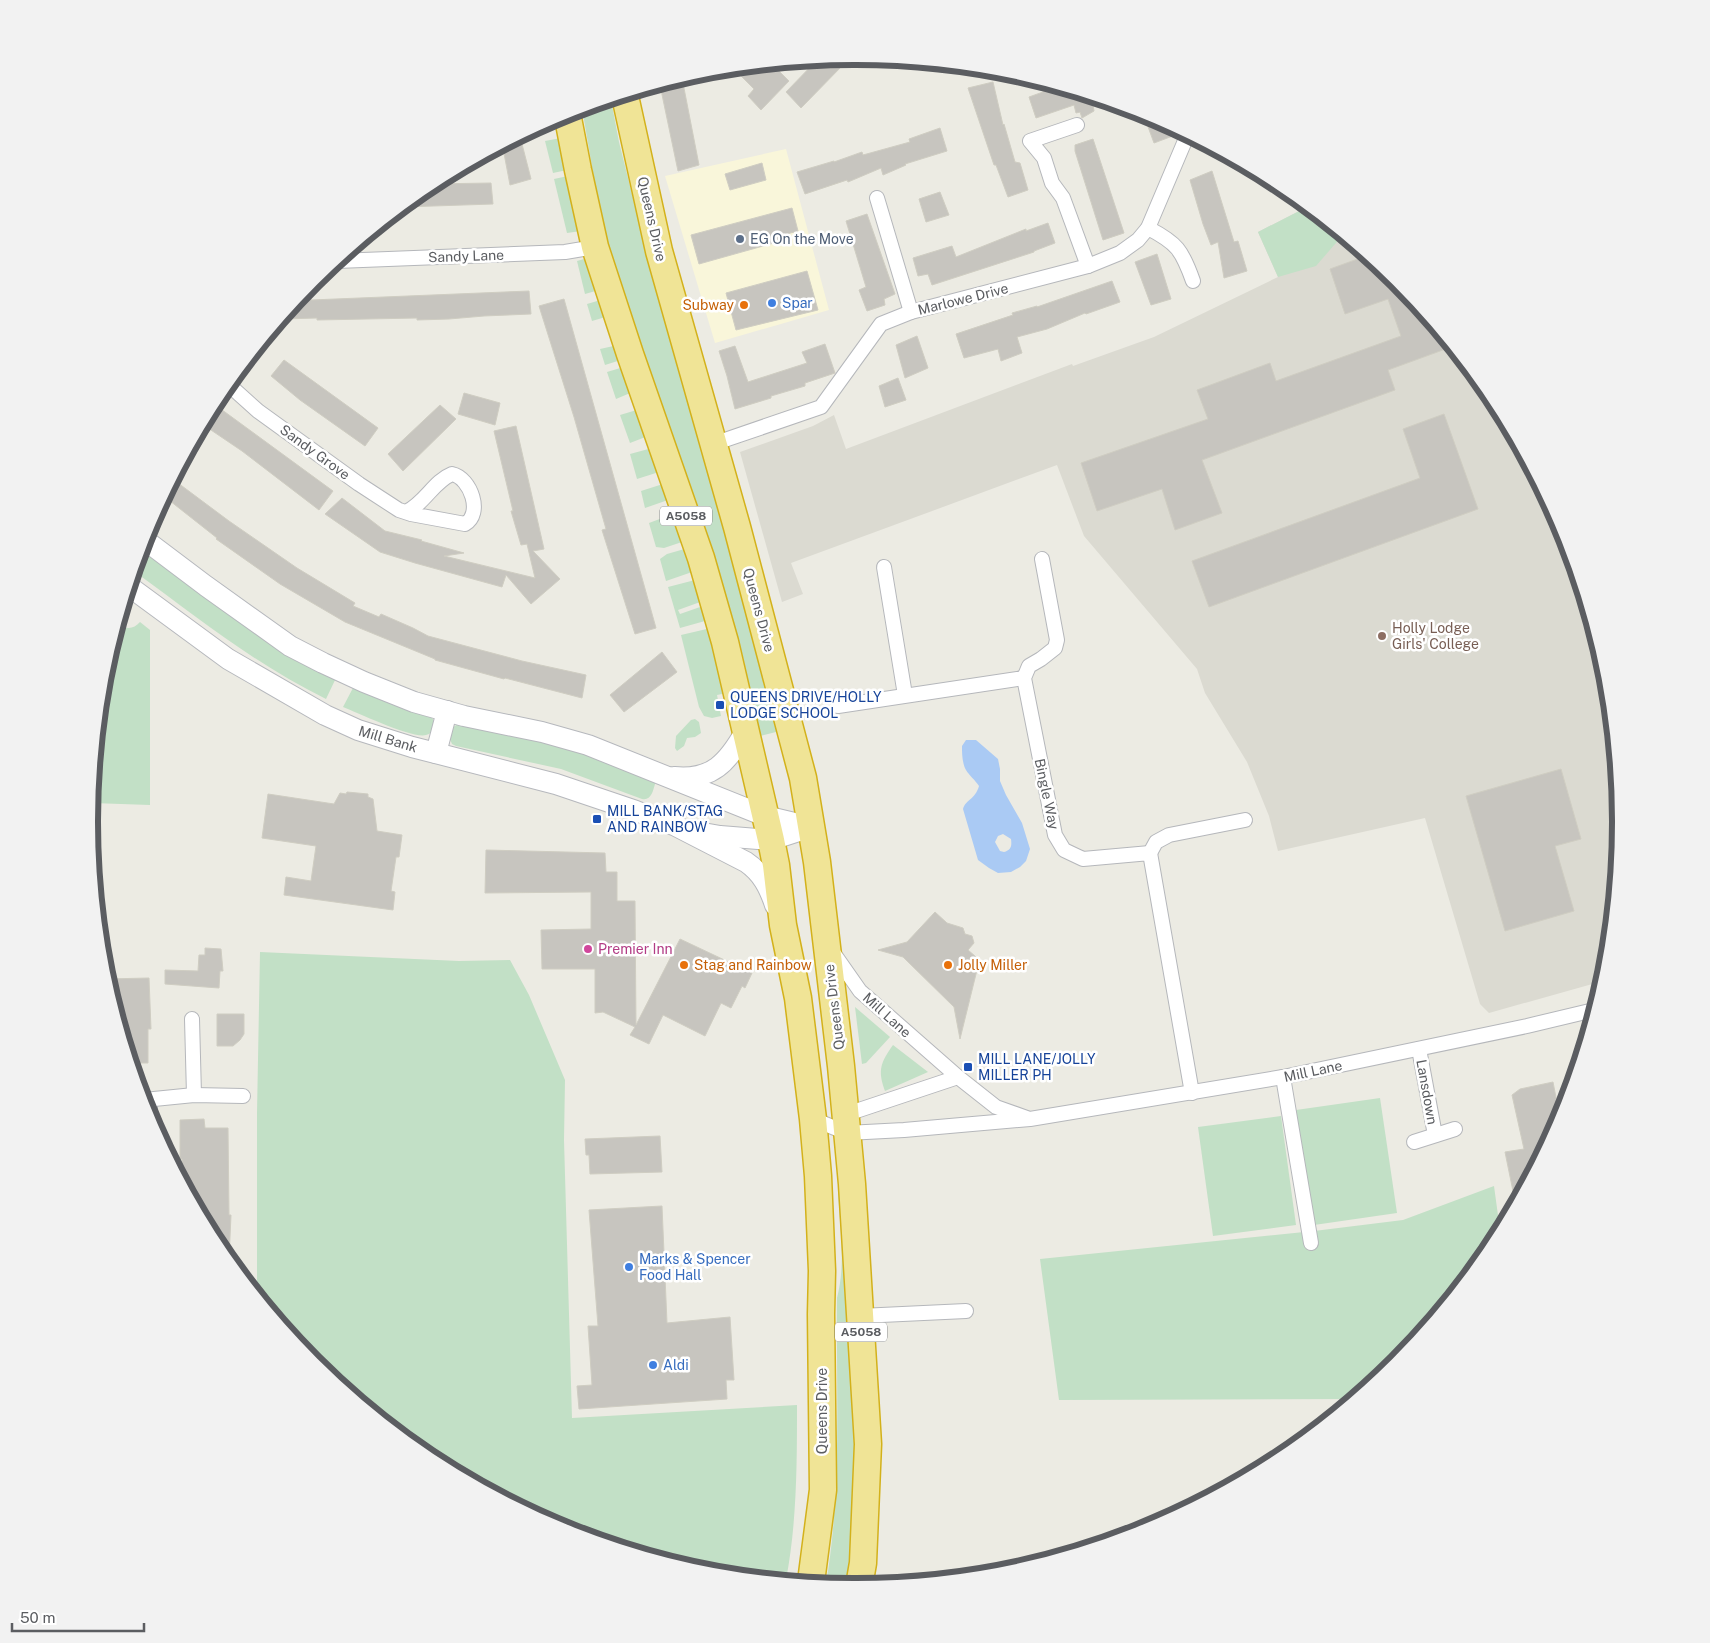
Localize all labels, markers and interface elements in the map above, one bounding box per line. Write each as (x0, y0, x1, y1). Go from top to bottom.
street label: Queens Drive (634, 175, 670, 263)
place label: EG On the Move (750, 231, 854, 247)
marker: EG On the Move (734, 233, 746, 245)
street label: Sandy Lane (428, 247, 504, 265)
street label: Marlowe Drive (916, 280, 1010, 318)
place label: Spar (782, 295, 813, 311)
place label: Subway (682, 297, 735, 313)
marker: Spar (766, 297, 778, 309)
marker: Subway (738, 299, 750, 311)
street label: Sandy Grove (277, 421, 353, 483)
road number: A5058 (660, 506, 712, 526)
street label: Queens Drive (740, 566, 778, 654)
place label: Holly Lodge Girls' College (1392, 620, 1479, 652)
marker: Holly Lodge Girls' College (1376, 630, 1388, 642)
place label: QUEENS DRIVE/HOLLY LODGE SCHOOL (730, 689, 882, 721)
marker: QUEENS DRIVE/HOLLY LODGE SCHOOL (714, 699, 726, 711)
street label: Mill Bank (357, 722, 419, 756)
street label: Bingle Way (1032, 757, 1062, 832)
place label: MILL BANK/STAG AND RAINBOW (607, 803, 723, 835)
marker: MILL BANK/STAG AND RAINBOW (591, 813, 603, 825)
place label: Premier Inn (598, 941, 673, 957)
marker: Premier Inn (582, 943, 594, 955)
place label: Stag and Rainbow (694, 957, 812, 973)
place label: Jolly Miller (958, 957, 1027, 973)
marker: Stag and Rainbow (678, 959, 690, 971)
marker: Jolly Miller (942, 959, 954, 971)
street label: Queens Drive (821, 963, 847, 1051)
street label: Mill Lane (860, 989, 914, 1041)
place label: MILL LANE/JOLLY MILLER PH (978, 1051, 1096, 1083)
street label: Mill Lane (1282, 1057, 1344, 1085)
street label: Lansdown (1413, 1058, 1441, 1126)
marker: MILL LANE/JOLLY MILLER PH (962, 1061, 974, 1073)
place label: Marks & Spencer Food Hall (639, 1251, 751, 1283)
marker: Marks & Spencer Food Hall (623, 1261, 635, 1273)
road number: A5058 (835, 1322, 887, 1341)
place label: Aldi (663, 1357, 689, 1373)
marker: Aldi (647, 1359, 659, 1371)
street label: Queens Drive (814, 1368, 830, 1454)
scale bar (12, 1600, 145, 1632)
text: 50 m (20, 1609, 55, 1626)

